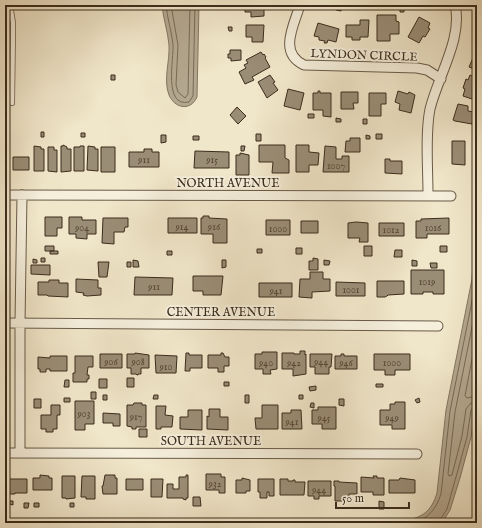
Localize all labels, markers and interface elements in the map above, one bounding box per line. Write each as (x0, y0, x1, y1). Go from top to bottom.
street label: LYNDON CIRCLE (310, 46, 418, 65)
house number: 911 (137, 154, 150, 167)
house number: 915 (205, 154, 218, 167)
house number: 1007 (327, 160, 345, 173)
street label: NORTH AVENUE (176, 176, 280, 191)
house number: 914 (175, 221, 189, 234)
house number: 916 (207, 221, 221, 234)
house number: 904 (74, 222, 89, 235)
house number: 1016 (425, 222, 442, 235)
house number: 1000 (269, 223, 287, 236)
house number: 1012 (383, 224, 400, 237)
house number: 1019 (419, 276, 435, 289)
house number: 911 (147, 281, 160, 294)
house number: 1001 (342, 284, 360, 297)
house number: 941 (269, 285, 283, 298)
street label: CENTER AVENUE (167, 305, 275, 320)
house number: 906 (103, 356, 119, 369)
house number: 908 (130, 356, 145, 369)
house number: 944 (313, 356, 328, 369)
house number: 940 (258, 357, 273, 370)
house number: 942 (286, 357, 301, 370)
house number: 946 (338, 357, 353, 370)
house number: 1000 (383, 357, 401, 370)
house number: 910 (159, 361, 173, 374)
house number: 903 (76, 408, 91, 421)
house number: 917 (129, 411, 143, 424)
house number: 945 (317, 412, 331, 425)
house number: 949 (384, 412, 399, 425)
house number: 941 (285, 416, 299, 429)
street label: SOUTH AVENUE (161, 434, 261, 449)
house number: 932 (208, 478, 222, 491)
house number: 944 (311, 484, 326, 497)
scale bar (336, 484, 409, 510)
text: 50 m (342, 491, 364, 506)

